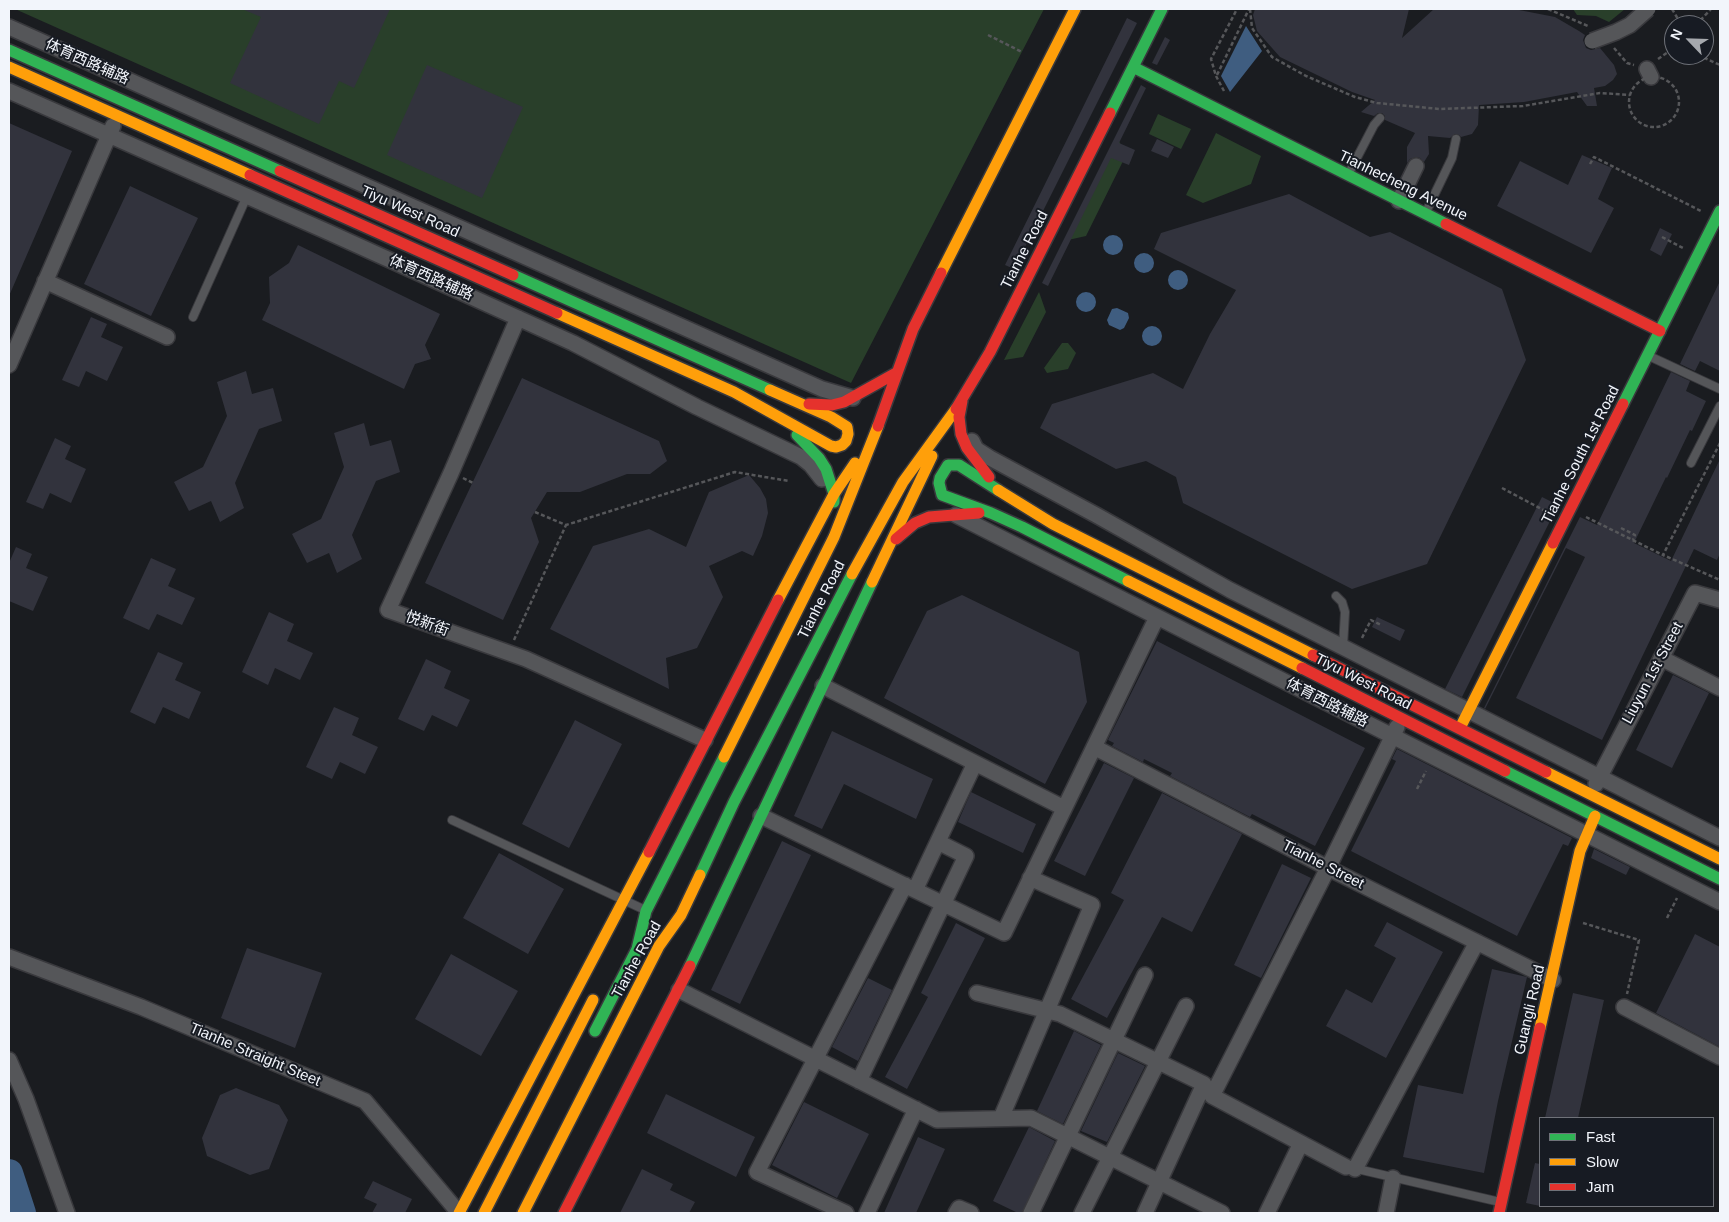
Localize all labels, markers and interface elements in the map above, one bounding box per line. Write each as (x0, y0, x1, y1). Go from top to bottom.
north arrow (1664, 15, 1714, 65)
text: N (1667, 26, 1686, 42)
street label: 体育西路辅路 (42, 35, 132, 89)
street label: Tianhecheng Avenue (1336, 147, 1470, 225)
street label: Tiyu West Road (358, 182, 462, 242)
street label: Tianhe Road (998, 208, 1052, 292)
street label: 体育西路辅路 (386, 251, 476, 305)
street label: Tianhe South 1st Road (1538, 383, 1624, 527)
street label: Tianhe Road (795, 558, 849, 642)
street label: 悦新街 (403, 608, 451, 640)
street label: Liuyun 1st Street (1619, 619, 1687, 727)
street label: Tiyu West Road (1312, 650, 1414, 714)
street label: 体育西路辅路 (1283, 675, 1371, 731)
street label: Tianhe Street (1279, 837, 1367, 893)
street label: Tianhe Road (608, 918, 666, 1002)
street label: Guangli Road (1511, 963, 1549, 1057)
street label: Tianhe Straight Steet (187, 1019, 323, 1091)
legend (1539, 1117, 1714, 1207)
text: Fast (1586, 1128, 1615, 1145)
text: Slow (1586, 1153, 1619, 1170)
text: Jam (1586, 1178, 1614, 1195)

